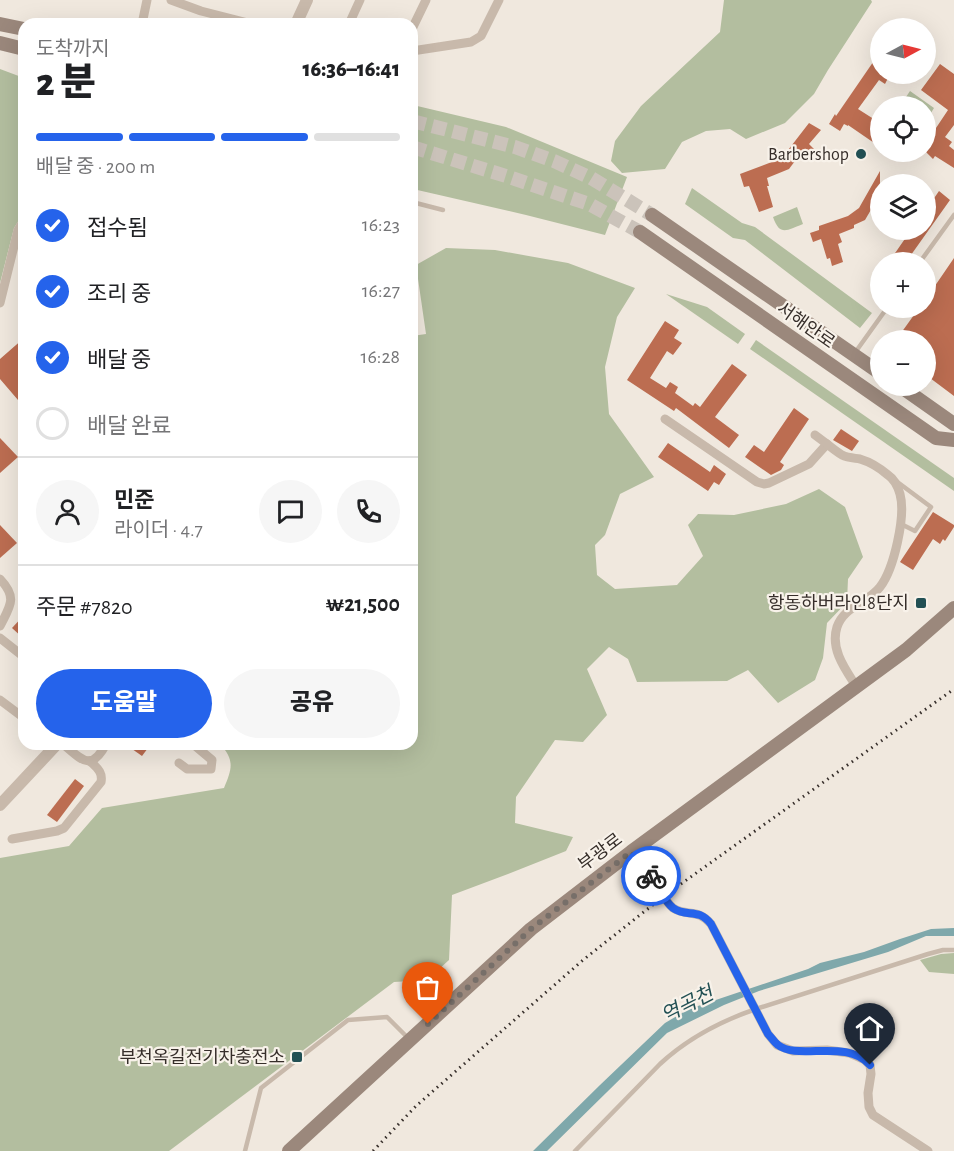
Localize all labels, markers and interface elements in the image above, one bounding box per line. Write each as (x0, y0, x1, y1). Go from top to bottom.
north arrow (870, 18, 936, 84)
map controls (870, 18, 936, 396)
text: 도착까지 (36, 39, 110, 59)
text: 16:36–16:41 (302, 58, 400, 80)
text: 2 분 (36, 64, 96, 103)
button: locate (870, 96, 936, 162)
place label: Barbershop (768, 146, 849, 164)
marker: Barbershop (854, 147, 868, 161)
text: 배달 중 · 200 m (36, 157, 155, 177)
button: layers (870, 174, 936, 240)
icon: check (36, 209, 69, 242)
text: 16:23 (362, 215, 400, 235)
text: 접수됨 (87, 217, 148, 239)
button: + (870, 252, 936, 318)
icon: check (36, 275, 69, 308)
text: 16:27 (362, 281, 400, 301)
text: 조리 중 (87, 283, 151, 305)
street label: 서해안로 (773, 299, 838, 352)
button: − (870, 330, 936, 396)
icon: check (36, 341, 69, 374)
text: 16:28 (361, 347, 400, 367)
text: 배달 중 (87, 349, 151, 371)
text: 배달 완료 (87, 415, 172, 437)
button: person (36, 480, 99, 543)
button: chat (259, 480, 322, 543)
button: phone (337, 480, 400, 543)
text: 민준 (114, 489, 154, 511)
text: 라이더 · 4.7 (114, 520, 203, 540)
text: ₩21,500 (325, 593, 400, 615)
place label: 항동하버라인8단지 (768, 593, 909, 613)
text: 주문 #7820 (36, 596, 133, 618)
marker: 항동하버라인8단지 (914, 596, 928, 610)
button: 도움말 (36, 669, 212, 738)
button: 공유 (224, 669, 400, 738)
street label: 부광로 (575, 830, 626, 875)
courier (621, 846, 681, 906)
icon: bike (635, 860, 668, 893)
pin (402, 962, 453, 1024)
icon: bag (411, 971, 444, 1004)
water label: 역곡천 (658, 981, 719, 1026)
pin (844, 1003, 895, 1065)
icon: home (853, 1012, 886, 1045)
place label: 부천옥길전기차충전소 (119, 1047, 285, 1067)
marker: 부천옥길전기차충전소 (290, 1050, 304, 1064)

